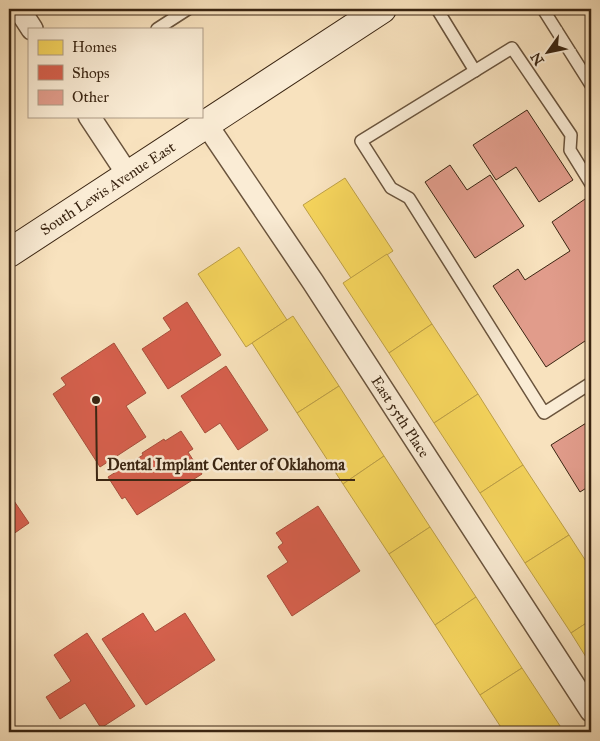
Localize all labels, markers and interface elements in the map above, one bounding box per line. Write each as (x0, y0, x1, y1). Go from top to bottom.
legend (28, 28, 202, 118)
north arrow (522, 28, 572, 78)
text: Homes (72, 38, 117, 56)
text: N (527, 49, 548, 68)
text: Shops (72, 64, 110, 82)
text: Other (72, 88, 109, 106)
street label: South Lewis Avenue East (37, 137, 179, 239)
street label: East 55th Place (367, 373, 433, 461)
callout: Dental Implant Center of Oklahoma (97, 449, 355, 480)
text: Dental Implant Center of Oklahoma (107, 455, 346, 475)

